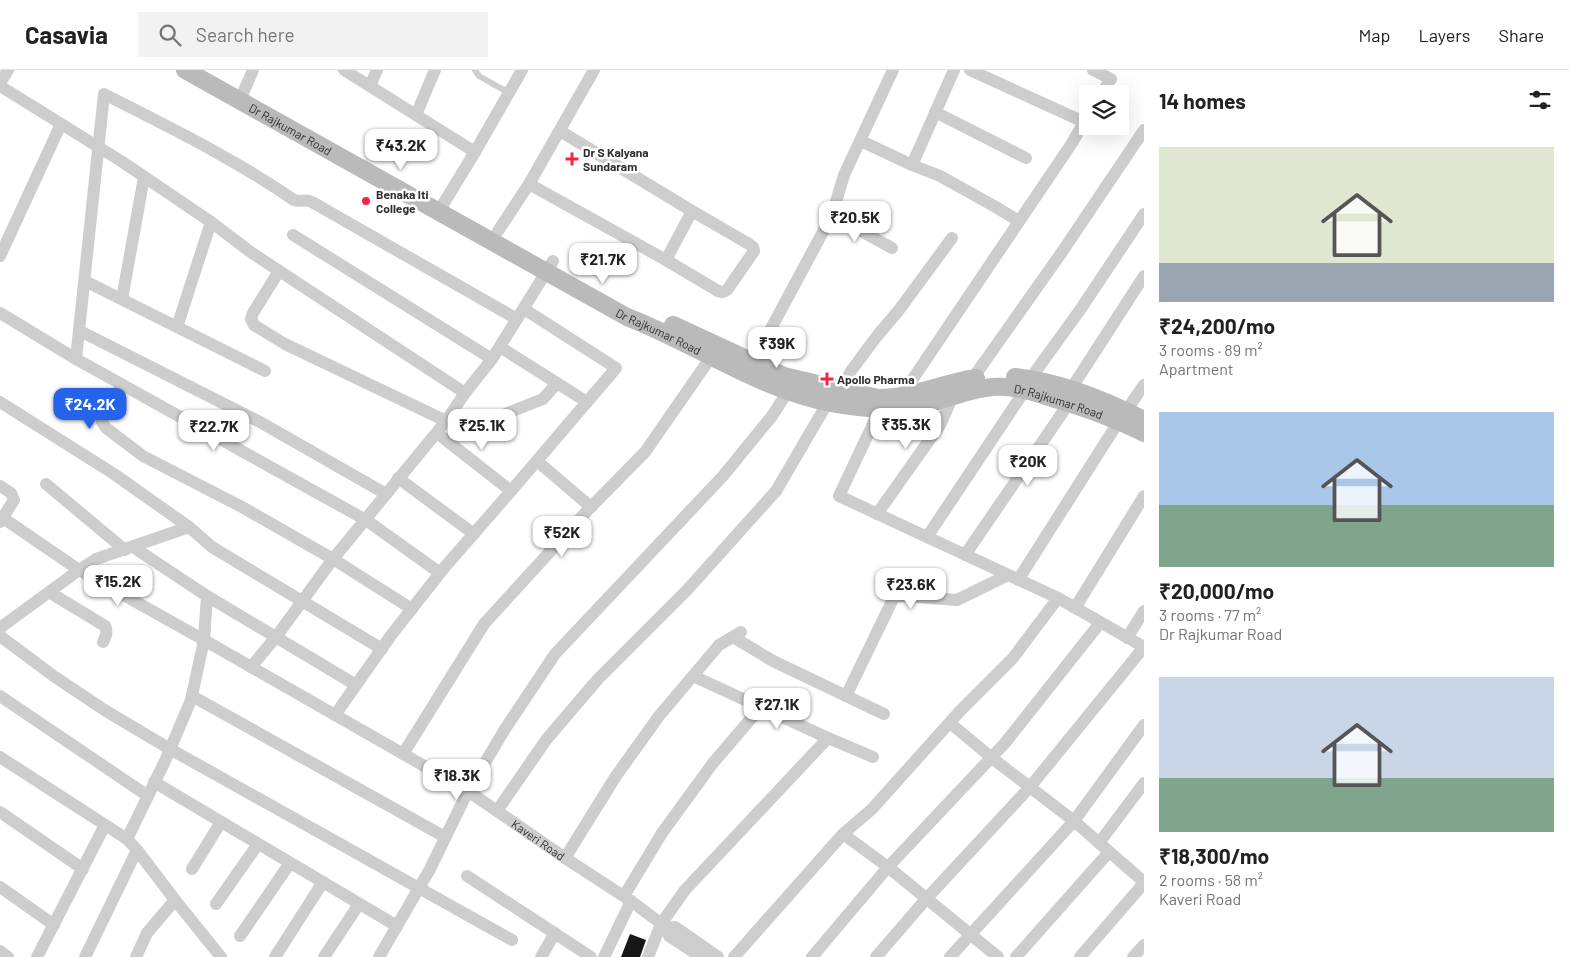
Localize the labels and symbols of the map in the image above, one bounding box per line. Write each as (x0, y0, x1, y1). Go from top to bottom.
street label: Dr Rajkumar Road (247, 100, 334, 158)
pin: ₹43.2K (360, 128, 442, 171)
place label: Dr S Kalyana Sundaram (583, 145, 649, 173)
marker: Dr S Kalyana Sundaram (565, 152, 579, 166)
place label: Benaka Iti College (376, 187, 429, 215)
marker: Benaka Iti College (360, 195, 372, 207)
pin: ₹20.5K (814, 200, 896, 243)
pin: ₹21.7K (562, 242, 644, 285)
street label: Dr Rajkumar Road (613, 305, 704, 357)
pin: ₹39K (747, 326, 807, 369)
place label: Apollo Pharma (837, 372, 914, 386)
marker: Apollo Pharma (821, 373, 833, 385)
street label: Dr Rajkumar Road (1013, 381, 1105, 421)
pin: ₹24.2K (49, 388, 131, 430)
pin: ₹25.1K (441, 408, 523, 451)
pin: ₹35.3K (865, 408, 947, 450)
pin: ₹22.7K (173, 410, 255, 452)
pin: ₹20K (998, 444, 1058, 487)
pin: ₹52K (532, 516, 592, 558)
pin: ₹15.2K (77, 564, 159, 607)
pin: ₹23.6K (870, 568, 952, 610)
pin: ₹27.1K (736, 688, 818, 730)
pin: ₹18.3K (416, 758, 498, 801)
street label: Kaveri Road (509, 816, 568, 863)

